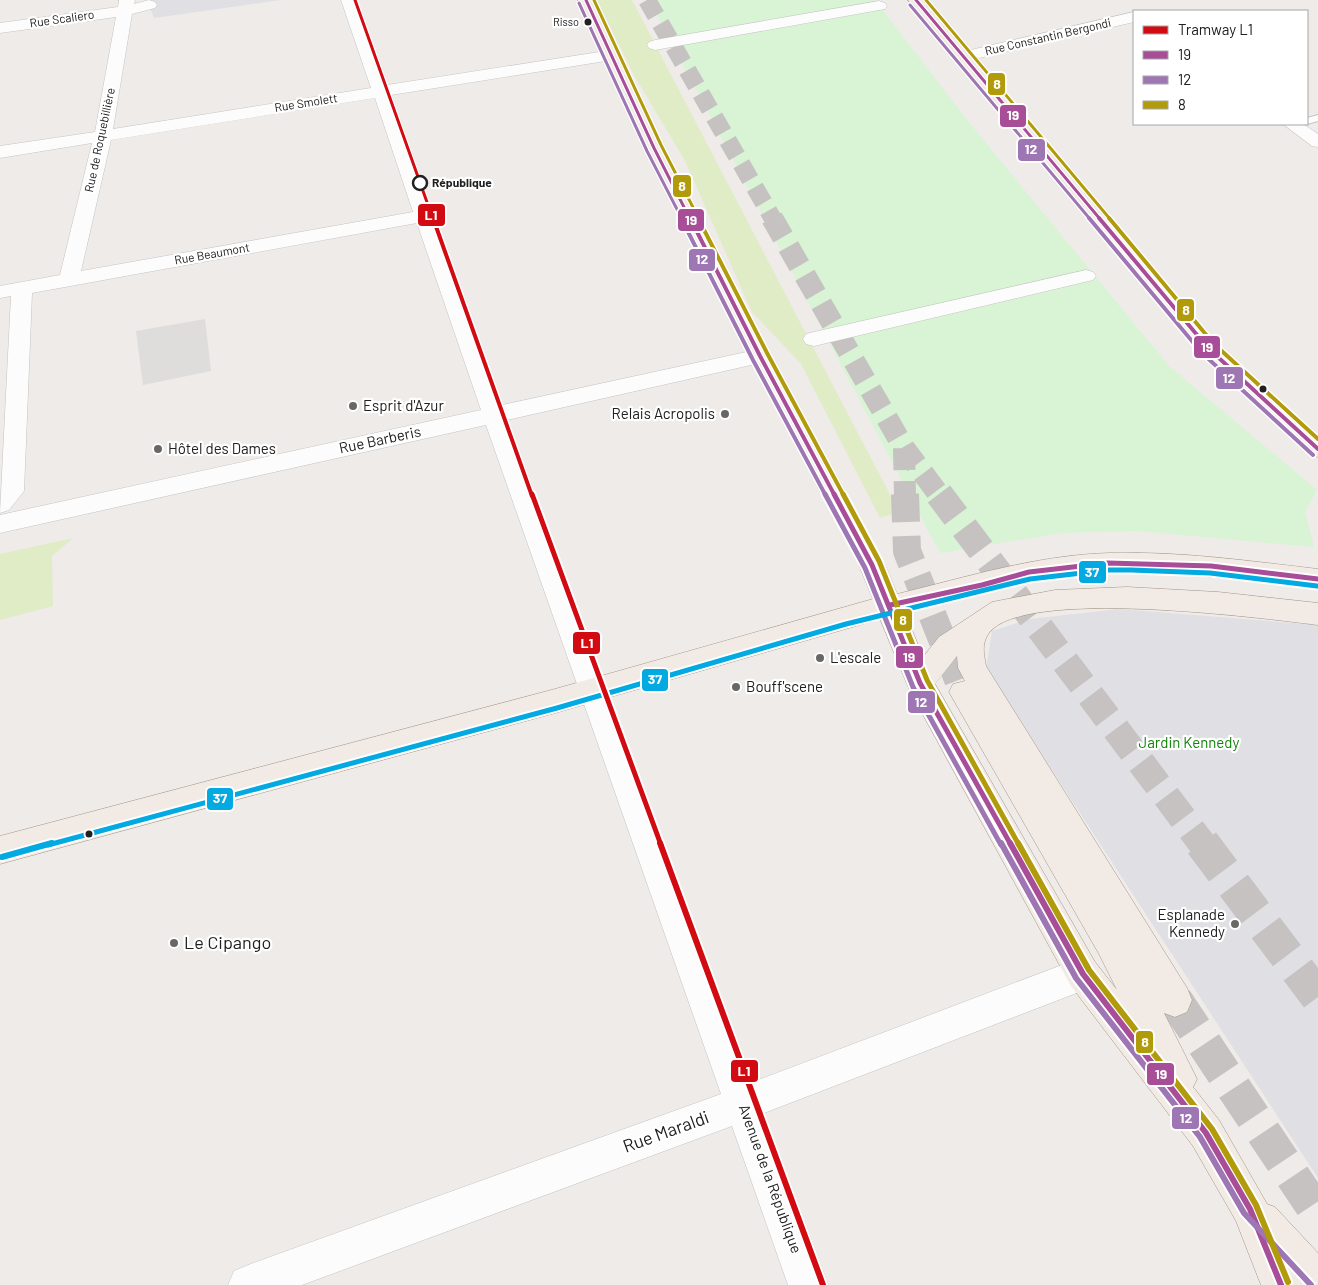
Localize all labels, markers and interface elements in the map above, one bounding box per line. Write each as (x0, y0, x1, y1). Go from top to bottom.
street label: Rue Scaliero (29, 7, 95, 29)
legend (1133, 10, 1308, 125)
place label: Risso (553, 15, 579, 28)
street label: Rue Constantin Bergondi (983, 15, 1112, 57)
marker: Risso (583, 17, 593, 27)
text: Tramway L1 (1178, 20, 1253, 38)
text: 19 (1178, 45, 1191, 63)
text: 12 (1178, 70, 1191, 88)
line badge: 8 (987, 72, 1006, 96)
text: 8 (993, 75, 1001, 92)
street label: Rue de Roquebillière (81, 86, 117, 193)
street label: Rue Smolett (273, 90, 338, 114)
text: 8 (1178, 95, 1186, 113)
line badge: 19 (999, 104, 1027, 128)
text: 19 (1007, 106, 1019, 123)
line badge: 12 (1017, 138, 1046, 162)
text: 12 (1025, 140, 1038, 157)
line badge: 8 (672, 174, 692, 198)
marker: République (412, 175, 428, 191)
place label: République (432, 175, 492, 189)
text: 8 (678, 177, 686, 194)
line badge: L1 (417, 203, 446, 227)
text: L1 (425, 206, 438, 223)
line badge: 19 (677, 208, 705, 232)
text: 19 (685, 211, 697, 228)
street label: Rue Beaumont (173, 240, 251, 267)
line badge: 12 (688, 248, 716, 272)
text: 12 (696, 250, 709, 267)
line badge: 8 (1176, 298, 1195, 322)
text: 8 (1182, 301, 1190, 318)
line badge: 19 (1193, 335, 1221, 359)
text: 19 (1201, 338, 1213, 355)
line badge: 12 (1215, 366, 1244, 390)
text: 12 (1223, 369, 1236, 386)
unlabelled marker (1258, 384, 1268, 394)
place label: Esprit d'Azur (363, 396, 444, 414)
marker: Esprit d'Azur (347, 400, 359, 412)
place label: Relais Acropolis (612, 404, 715, 422)
marker: Relais Acropolis (719, 408, 731, 420)
street label: Rue Barberis (337, 422, 422, 456)
place label: Hôtel des Dames (168, 439, 276, 457)
marker: Hôtel des Dames (152, 443, 164, 455)
line badge: 37 (1078, 560, 1107, 584)
text: 37 (1085, 563, 1099, 580)
line badge: 8 (893, 608, 913, 632)
text: 8 (899, 611, 907, 628)
line badge: L1 (572, 631, 601, 655)
text: L1 (581, 634, 594, 651)
line badge: 19 (895, 645, 924, 669)
place label: L'escale (830, 648, 881, 666)
text: 19 (903, 648, 915, 665)
marker: L'escale (814, 652, 826, 664)
line badge: 37 (641, 668, 669, 692)
text: 37 (648, 670, 662, 687)
place label: Bouff'scene (746, 677, 823, 695)
marker: Bouff'scene (730, 681, 742, 693)
line badge: 12 (907, 690, 936, 714)
text: 12 (915, 693, 928, 710)
park label: Jardin Kennedy (1139, 733, 1240, 751)
line badge: 37 (206, 787, 234, 811)
text: 37 (213, 789, 227, 806)
unlabelled marker (84, 829, 94, 839)
place label: Esplanade Kennedy (1157, 905, 1225, 940)
marker: Esplanade Kennedy (1229, 918, 1241, 930)
place label: Le Cipango (184, 931, 271, 953)
marker: Le Cipango (168, 937, 180, 949)
line badge: 8 (1135, 1030, 1154, 1054)
text: 8 (1141, 1033, 1149, 1050)
line badge: L1 (730, 1059, 759, 1083)
text: L1 (738, 1062, 751, 1079)
line badge: 19 (1146, 1062, 1175, 1086)
text: 19 (1155, 1065, 1167, 1082)
street label: Avenue de la République (736, 1102, 806, 1256)
street label: Rue Maraldi (620, 1105, 712, 1157)
line badge: 12 (1171, 1106, 1200, 1130)
text: 12 (1180, 1109, 1193, 1126)

